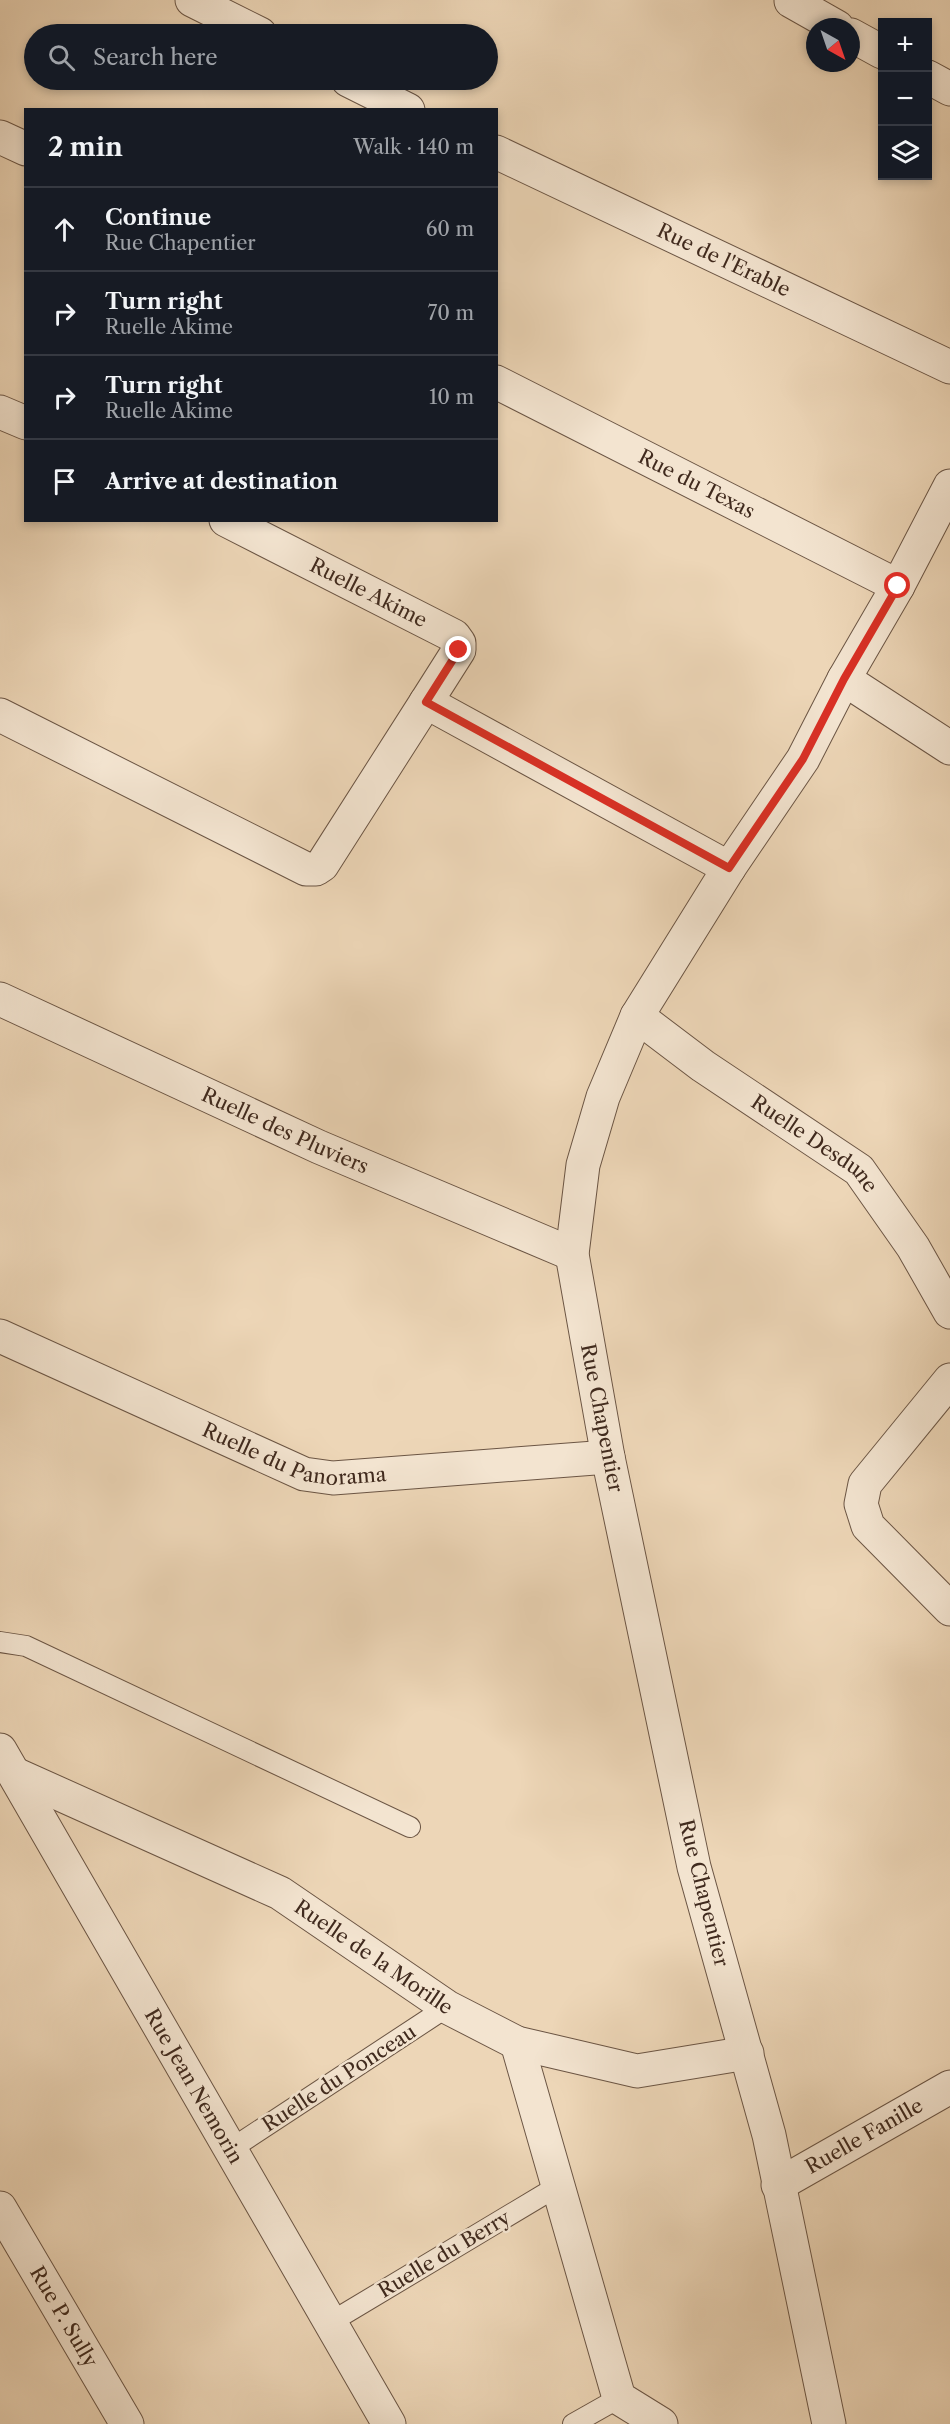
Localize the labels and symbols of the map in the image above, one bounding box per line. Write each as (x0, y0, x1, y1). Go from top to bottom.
north arrow (806, 18, 860, 72)
street label: Rue de l'Erable (653, 218, 794, 302)
street label: Rue du Texas (634, 444, 759, 523)
street label: Ruelle Akime (306, 553, 431, 632)
route start (884, 572, 910, 598)
route end (445, 636, 471, 662)
street label: Ruelle des Pluviers (198, 1082, 372, 1179)
street label: Ruelle Desdune (747, 1090, 883, 1197)
street label: Rue Chapentier (576, 1342, 628, 1495)
street label: Ruelle du Panorama (199, 1417, 387, 1491)
street label: Rue Chapentier (674, 1817, 734, 1970)
street label: Ruelle de la Morille (290, 1894, 458, 2020)
street label: Rue Jean Nemorin (140, 2004, 248, 2168)
street label: Ruelle du Ponceau (258, 2019, 420, 2137)
street label: Ruelle Fanille (801, 2093, 927, 2179)
street label: Ruelle du Berry (374, 2205, 515, 2303)
street label: Rue P. Sully (25, 2262, 103, 2372)

